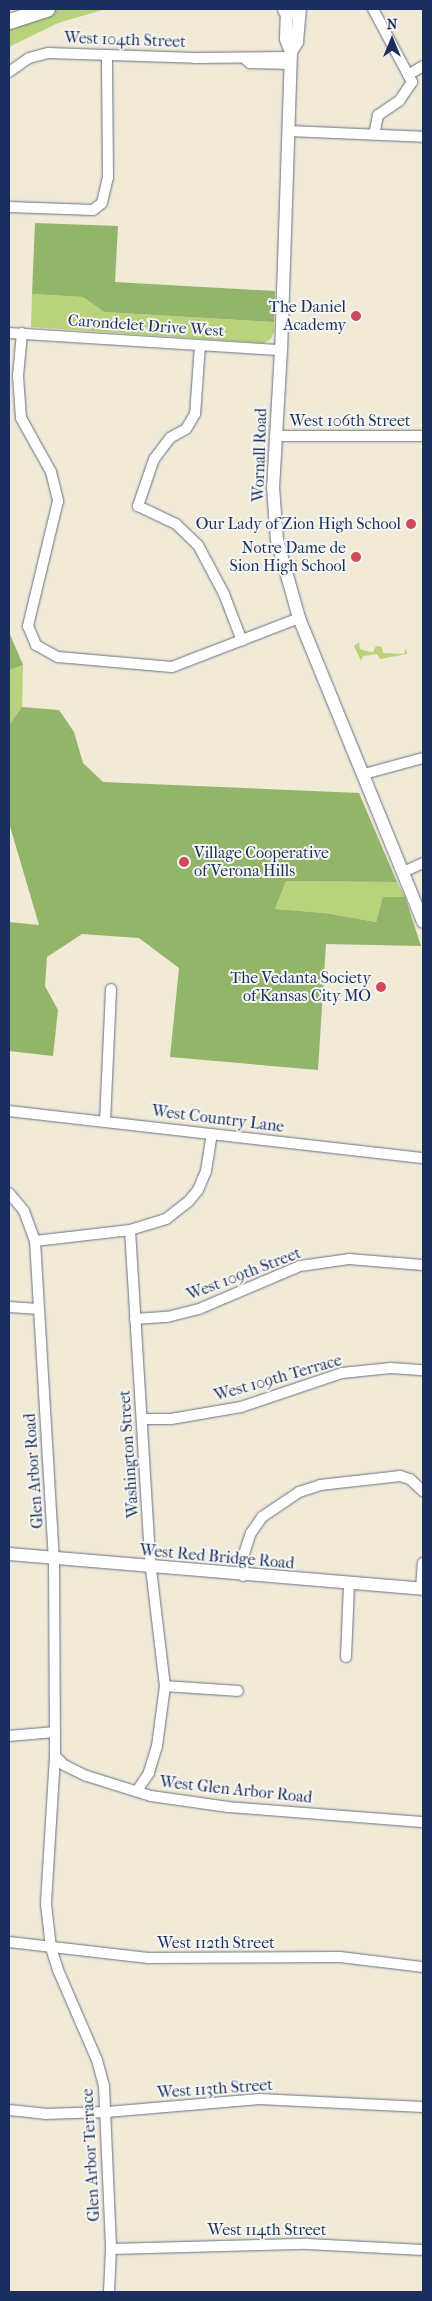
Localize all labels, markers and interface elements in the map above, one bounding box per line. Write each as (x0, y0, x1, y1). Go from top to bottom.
north arrow (367, 15, 417, 65)
text: N (387, 16, 397, 33)
street label: West 104th Street (64, 28, 186, 52)
place label: The Daniel Academy (269, 297, 346, 335)
marker: The Daniel Academy (350, 310, 362, 322)
street label: Carondelet Drive West (67, 311, 225, 341)
street label: Wornall Road (249, 408, 271, 502)
street label: West 106th Street (289, 411, 411, 431)
place label: Our Lady of Zion High School (196, 514, 401, 534)
marker: Our Lady of Zion High School (405, 518, 417, 530)
place label: Notre Dame de Sion High School (229, 538, 346, 576)
marker: Notre Dame de Sion High School (350, 551, 362, 563)
place label: Village Cooperative of Verona Hills (194, 843, 329, 881)
marker: Village Cooperative of Verona Hills (178, 856, 190, 868)
place label: The Vedanta Society of Kansas City MO (230, 968, 371, 1006)
marker: The Vedanta Society of Kansas City MO (375, 981, 387, 993)
street label: West Country Lane (151, 1101, 285, 1137)
street label: West 109th Street (184, 1243, 304, 1305)
street label: West 109th Terrace (212, 1351, 344, 1405)
street label: Washington Street (115, 1389, 143, 1519)
street label: Glen Arbor Road (20, 1413, 48, 1529)
street label: West Red Bridge Road (139, 1541, 295, 1573)
street label: West Glen Arbor Road (159, 1772, 313, 1808)
street label: West 112th Street (157, 1933, 275, 1953)
street label: West 113th Street (156, 2075, 274, 2103)
street label: Glen Arbor Terrace (78, 2088, 104, 2222)
street label: West 114th Street (208, 2220, 326, 2240)

